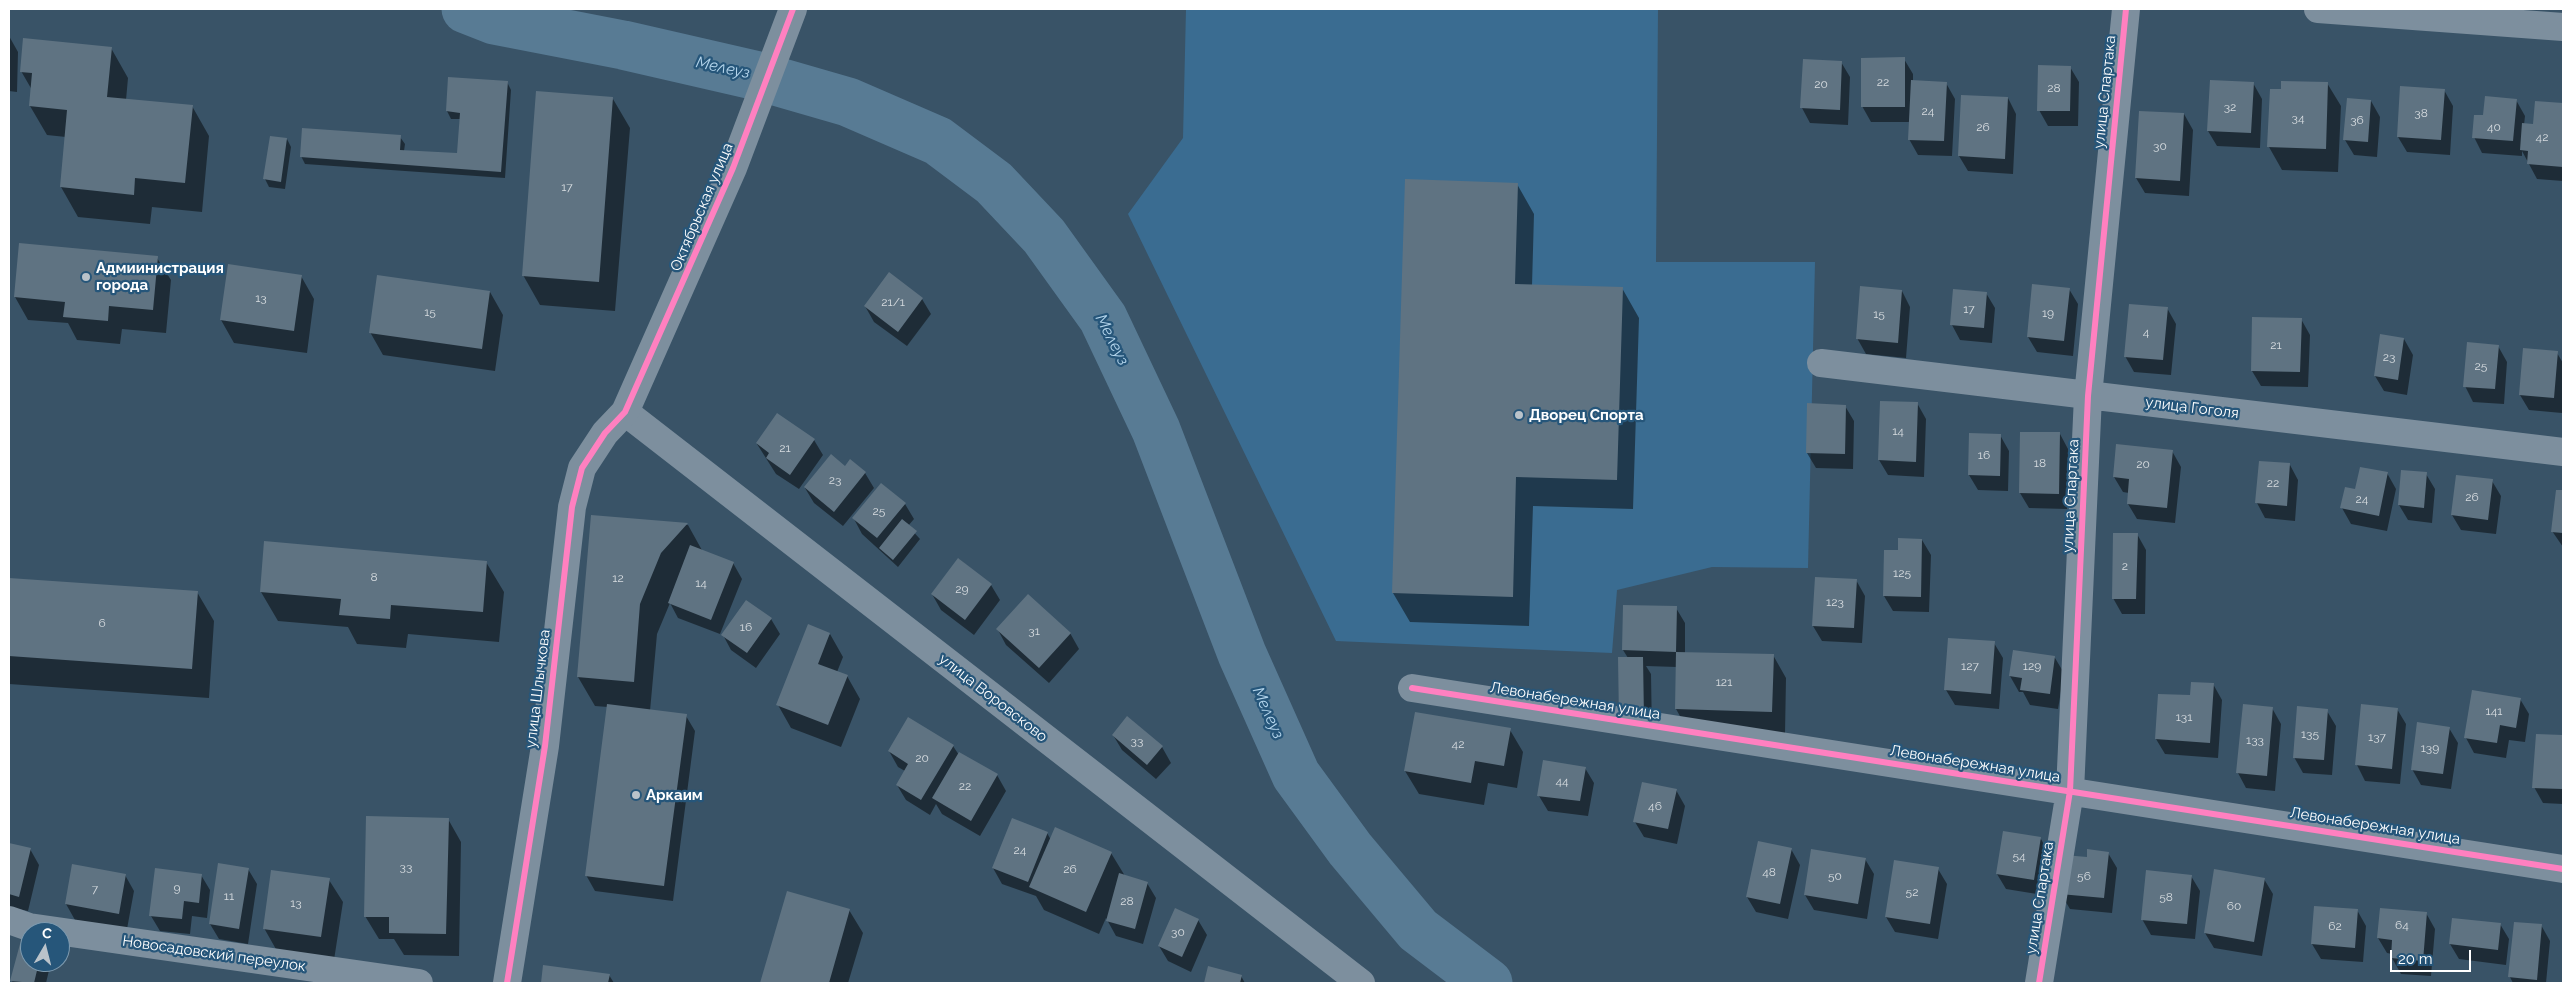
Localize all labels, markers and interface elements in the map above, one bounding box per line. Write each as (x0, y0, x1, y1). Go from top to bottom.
street label: улица Спартака (2090, 35, 2120, 149)
water label: Мелеуз (694, 53, 752, 83)
house number: 22 (1877, 75, 1889, 89)
house number: 20 (1814, 77, 1828, 91)
house number: 28 (2047, 81, 2061, 95)
house number: 32 (2224, 100, 2236, 114)
house number: 24 (1922, 104, 1934, 118)
house number: 38 (2414, 106, 2428, 120)
house number: 34 (2292, 111, 2304, 125)
house number: 36 (2350, 113, 2364, 127)
house number: 26 (1976, 120, 1990, 134)
house number: 40 (2487, 120, 2501, 134)
house number: 42 (2536, 130, 2548, 144)
house number: 30 (2153, 139, 2167, 153)
street label: Октябрьская улица (667, 140, 737, 274)
house number: 17 (561, 180, 573, 194)
place label: Адмиинистрация города (96, 259, 224, 294)
marker: Адмиинистрация города (80, 271, 92, 283)
house number: 13 (255, 291, 267, 305)
house number: 21/1 (881, 295, 905, 309)
house number: 17 (1963, 302, 1975, 316)
house number: 15 (424, 305, 436, 319)
house number: 19 (2042, 306, 2054, 320)
house number: 15 (1873, 307, 1885, 321)
water label: Мелеуз (1091, 311, 1133, 369)
house number: 4 (2143, 325, 2149, 339)
house number: 21 (2270, 338, 2282, 352)
house number: 23 (2383, 350, 2395, 364)
house number: 25 (2475, 359, 2487, 373)
street label: улица Гоголя (2144, 393, 2240, 423)
place label: Дворец Спорта (1529, 406, 1644, 424)
marker: Дворец Спорта (1513, 409, 1525, 421)
house number: 14 (1892, 424, 1904, 438)
street label: улица Спартака (2059, 439, 2083, 553)
house number: 21 (779, 441, 791, 455)
house number: 16 (1978, 448, 1990, 462)
house number: 18 (2034, 456, 2046, 470)
house number: 20 (2136, 457, 2150, 471)
house number: 23 (829, 473, 841, 487)
house number: 22 (2267, 476, 2279, 490)
house number: 26 (2465, 490, 2479, 504)
house number: 24 (2356, 492, 2368, 506)
house number: 25 (873, 504, 885, 518)
house number: 2 (2122, 559, 2128, 573)
house number: 125 (1893, 566, 1911, 580)
house number: 8 (370, 570, 378, 584)
house number: 12 (612, 571, 624, 585)
house number: 14 (695, 576, 707, 590)
house number: 29 (955, 582, 969, 596)
house number: 123 (1826, 595, 1844, 609)
house number: 6 (98, 616, 106, 630)
house number: 16 (740, 620, 752, 634)
house number: 31 (1028, 624, 1040, 638)
street label: улица Шлычкова (522, 629, 554, 749)
street label: улица Воровсково (935, 650, 1051, 746)
house number: 127 (1961, 659, 1979, 673)
house number: 129 (2023, 659, 2041, 673)
house number: 121 (1716, 675, 1732, 689)
street label: Левонабережная улица (1488, 679, 1662, 723)
water label: Мелеуз (1248, 684, 1288, 742)
house number: 141 (2486, 704, 2502, 718)
house number: 131 (2176, 710, 2192, 724)
house number: 135 (2301, 727, 2319, 741)
house number: 137 (2368, 730, 2386, 744)
house number: 133 (2246, 733, 2264, 747)
house number: 33 (1131, 734, 1143, 748)
house number: 42 (1452, 737, 1464, 751)
house number: 139 (2421, 741, 2439, 755)
street label: Левонабережная улица (1888, 742, 2062, 786)
house number: 20 (915, 751, 929, 765)
house number: 44 (1555, 774, 1569, 788)
house number: 22 (959, 779, 971, 793)
place label: Аркаим (646, 786, 703, 804)
marker: Аркаим (630, 789, 642, 801)
house number: 46 (1648, 799, 1662, 813)
street label: Левонабережная улица (2288, 804, 2462, 848)
street label: улица Спартака (2022, 840, 2058, 956)
house number: 24 (1014, 843, 1026, 857)
house number: 54 (2012, 849, 2026, 863)
house number: 33 (400, 860, 412, 874)
house number: 26 (1063, 862, 1077, 876)
house number: 48 (1762, 865, 1776, 879)
house number: 50 (1828, 869, 1842, 883)
house number: 56 (2077, 869, 2091, 883)
house number: 9 (173, 881, 181, 895)
house number: 7 (92, 882, 98, 896)
house number: 52 (1906, 885, 1918, 899)
house number: 11 (224, 889, 234, 903)
house number: 58 (2159, 890, 2173, 904)
house number: 28 (1120, 894, 1134, 908)
house number: 13 (290, 896, 302, 910)
house number: 60 (2227, 899, 2241, 913)
house number: 64 (2395, 918, 2409, 932)
house number: 62 (2328, 919, 2342, 933)
north arrow (20, 922, 70, 972)
text: С (41, 925, 53, 942)
house number: 30 (1171, 925, 1185, 939)
street label: Новосадовский переулок (121, 932, 307, 976)
scale bar (2392, 940, 2473, 972)
text: 20 m (2398, 950, 2433, 968)

